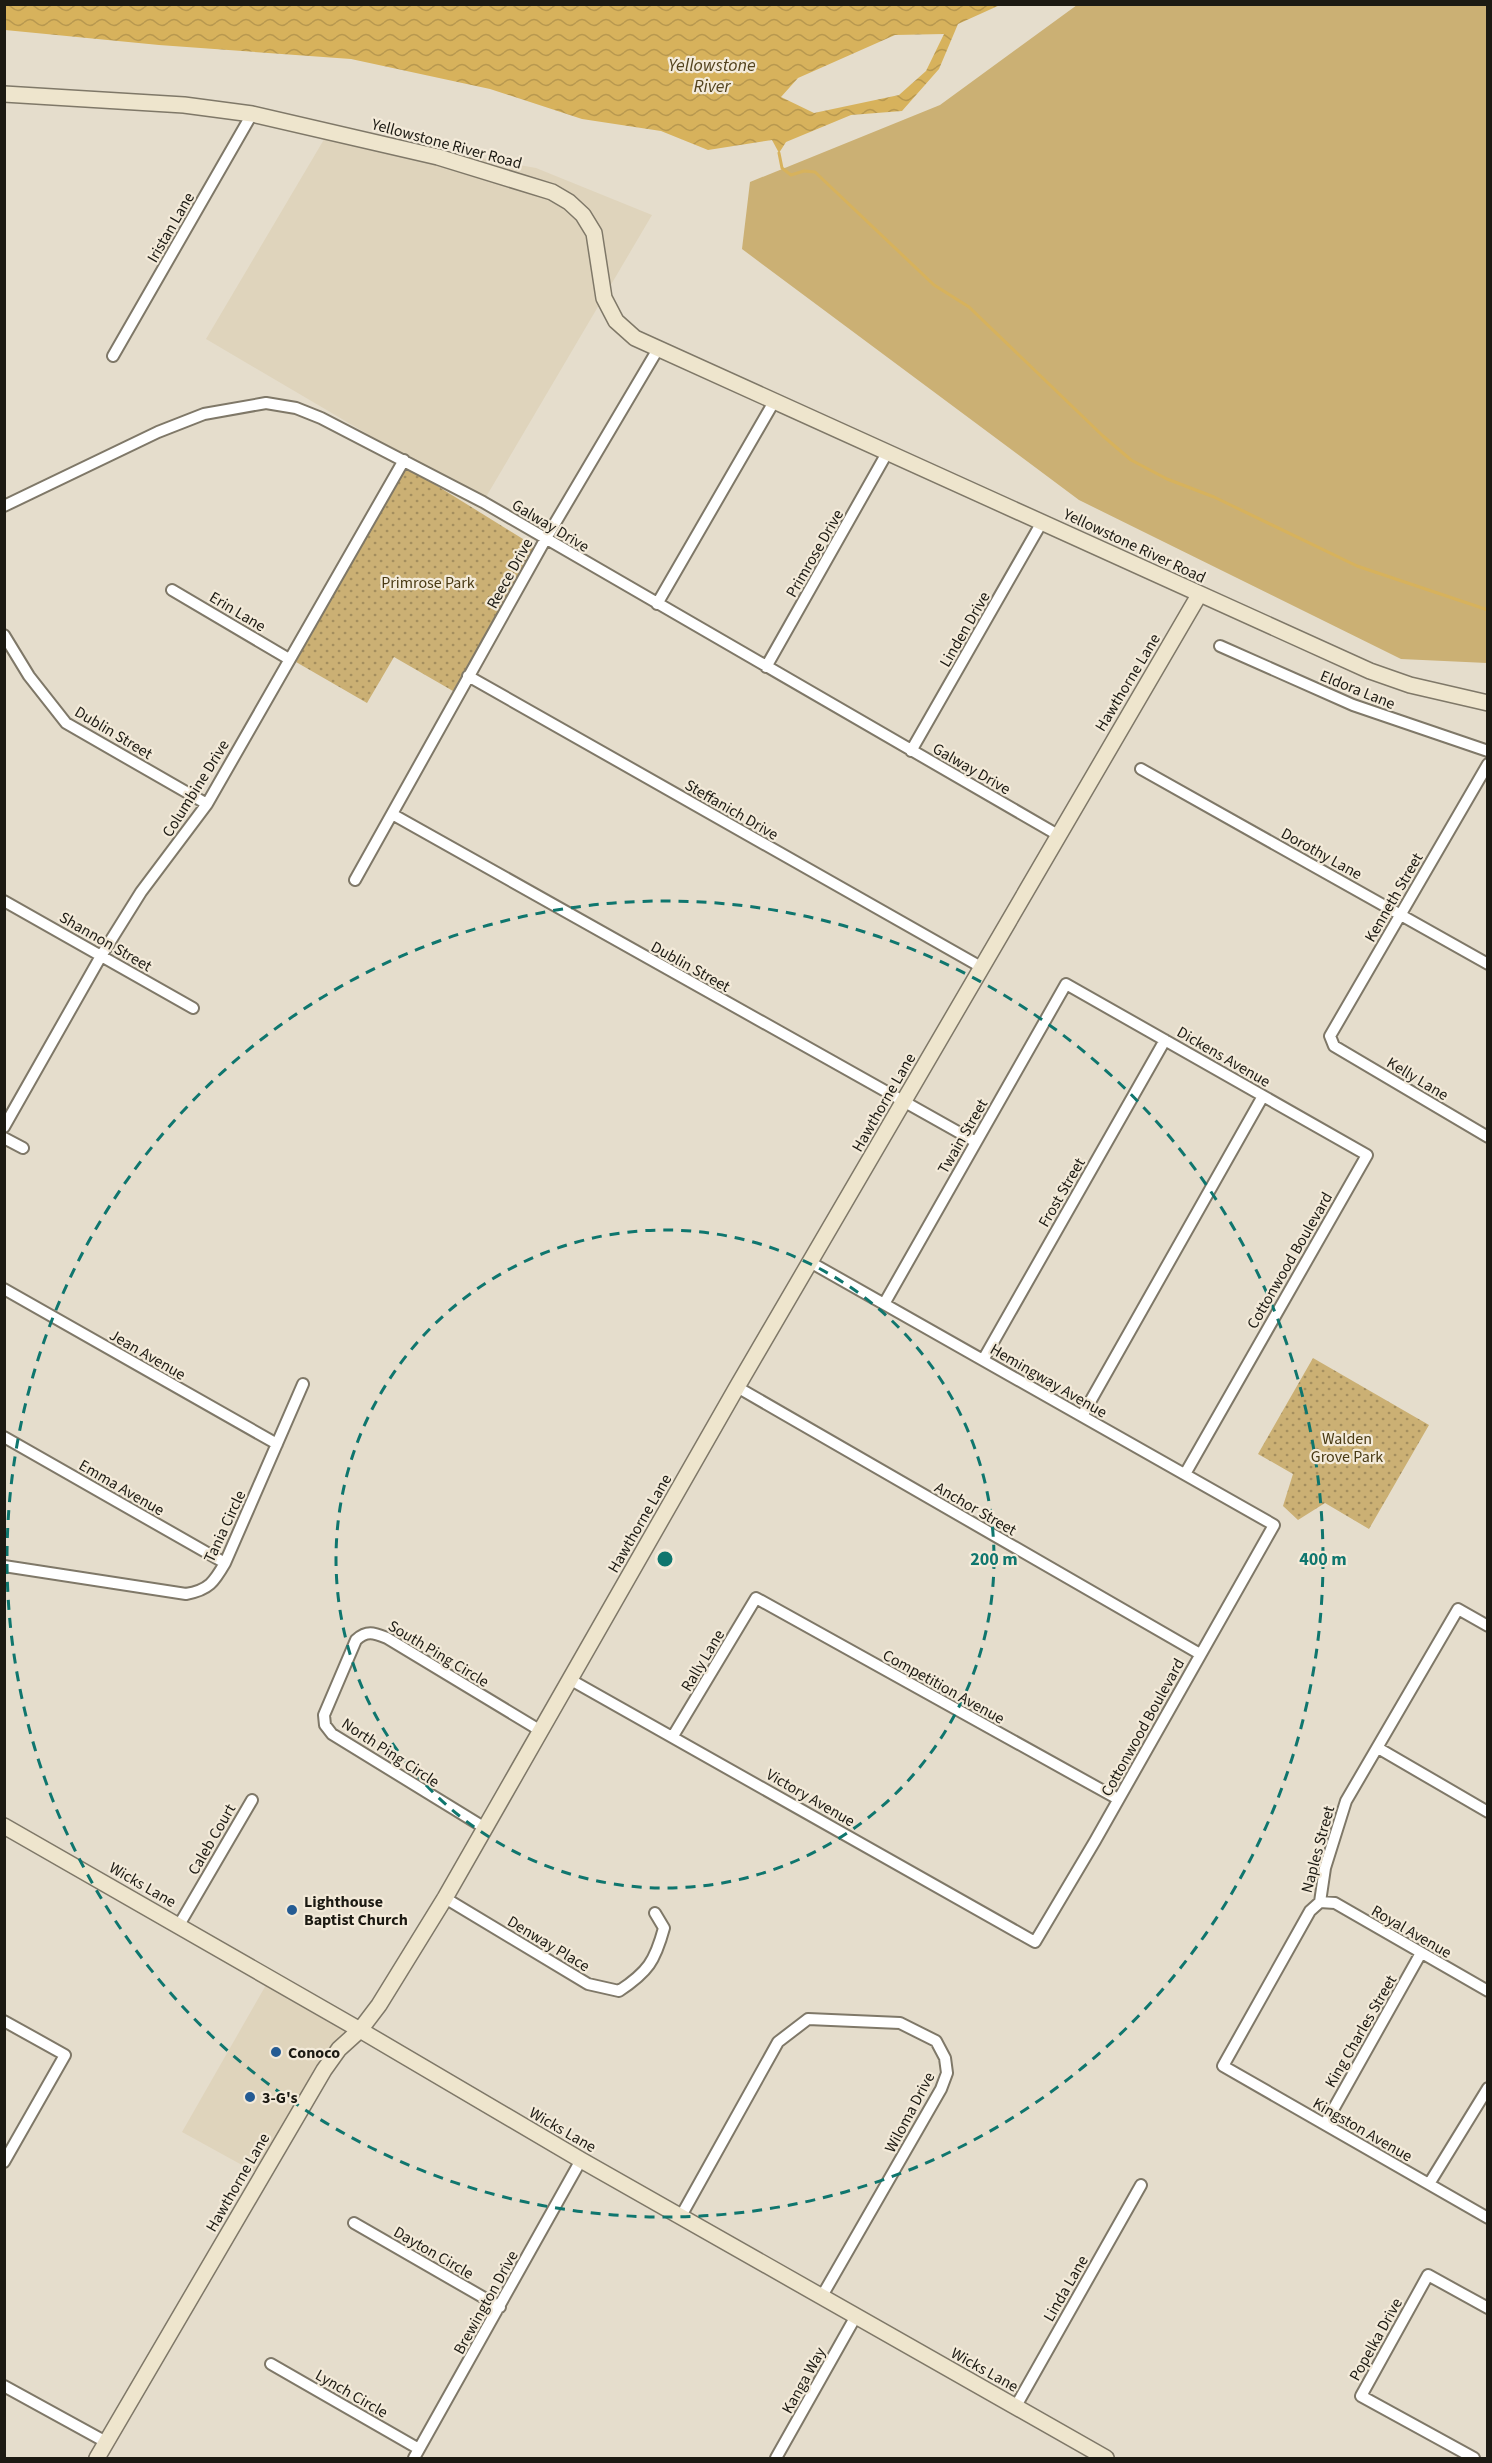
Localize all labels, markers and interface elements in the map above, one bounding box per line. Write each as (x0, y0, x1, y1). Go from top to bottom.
water label: Yellowstone River (668, 53, 756, 99)
street label: Yellowstone River Road (368, 113, 524, 175)
street label: Iristan Lane (142, 188, 200, 267)
street label: Galway Drive (508, 494, 593, 558)
street label: Yellowstone River Road (1059, 503, 1209, 589)
street label: Primrose Drive (781, 505, 849, 602)
street label: Reece Drive (481, 534, 538, 613)
park label: Primrose Park (381, 572, 475, 594)
street label: Erin Lane (205, 586, 270, 637)
street label: Linden Drive (934, 588, 995, 671)
street label: Hawthorne Lane (1090, 629, 1166, 736)
street label: Eldora Lane (1317, 665, 1398, 715)
street label: Dublin Street (70, 701, 157, 765)
street label: Columbine Drive (157, 735, 235, 842)
street label: Galway Drive (928, 738, 1015, 800)
street label: Steffanich Drive (681, 774, 782, 846)
street label: Dorothy Lane (1277, 823, 1366, 885)
street label: Kenneth Street (1359, 848, 1429, 946)
street label: Shannon Street (55, 906, 156, 978)
street label: Dublin Street (647, 936, 735, 998)
street label: Dickens Avenue (1173, 1021, 1274, 1093)
street label: Hawthorne Lane (847, 1049, 921, 1156)
street label: Kelly Lane (1382, 1052, 1453, 1106)
street label: Twain Street (932, 1094, 994, 1178)
street label: Frost Street (1033, 1153, 1091, 1231)
street label: Cottonwood Boulevard (1242, 1188, 1338, 1333)
street label: Jean Avenue (105, 1324, 190, 1386)
street label: Hemingway Avenue (986, 1338, 1111, 1423)
park label: Walden Grove Park (1311, 1428, 1383, 1468)
street label: Emma Avenue (75, 1454, 168, 1521)
street label: Hawthorne Lane (603, 1470, 677, 1577)
street label: Anchor Street (931, 1477, 1021, 1541)
street label: Tania Circle (199, 1487, 251, 1566)
text: 200 m (970, 1547, 1018, 1572)
text: 400 m (1299, 1547, 1347, 1572)
centre of rings (655, 1549, 675, 1569)
street label: South Ping Circle (384, 1615, 493, 1693)
street label: Rally Lane (676, 1625, 730, 1696)
street label: Competition Avenue (879, 1644, 1009, 1730)
street label: Cottonwood Boulevard (1096, 1655, 1190, 1800)
street label: North Ping Circle (337, 1713, 444, 1793)
street label: Victory Avenue (762, 1764, 859, 1832)
street label: Caleb Court (183, 1799, 241, 1879)
street label: Naples Street (1296, 1803, 1340, 1895)
street label: Wicks Lane (105, 1857, 180, 1913)
place label: Lighthouse Baptist Church (304, 1891, 408, 1931)
street label: Royal Avenue (1367, 1900, 1456, 1964)
marker: Lighthouse Baptist Church (285, 1903, 299, 1917)
street label: Denway Place (503, 1911, 594, 1977)
street label: King Charles Street (1320, 1971, 1402, 2092)
place label: Conoco (288, 2042, 340, 2064)
marker: Conoco (269, 2045, 283, 2059)
street label: Wiloma Drive (879, 2068, 940, 2157)
place label: 3-G's (262, 2087, 298, 2109)
marker: 3-G's (243, 2090, 257, 2104)
street label: Kingston Avenue (1309, 2092, 1416, 2167)
street label: Wicks Lane (525, 2102, 600, 2158)
street label: Hawthorne Lane (201, 2129, 275, 2236)
street label: Dayton Circle (389, 2221, 478, 2285)
street label: Brewington Drive (448, 2247, 524, 2358)
street label: Linda Lane (1038, 2251, 1094, 2326)
street label: Popelka Drive (1344, 2294, 1408, 2385)
street label: Wicks Lane (947, 2342, 1022, 2398)
street label: Kanga Way (777, 2343, 831, 2418)
street label: Lynch Circle (311, 2364, 392, 2424)

